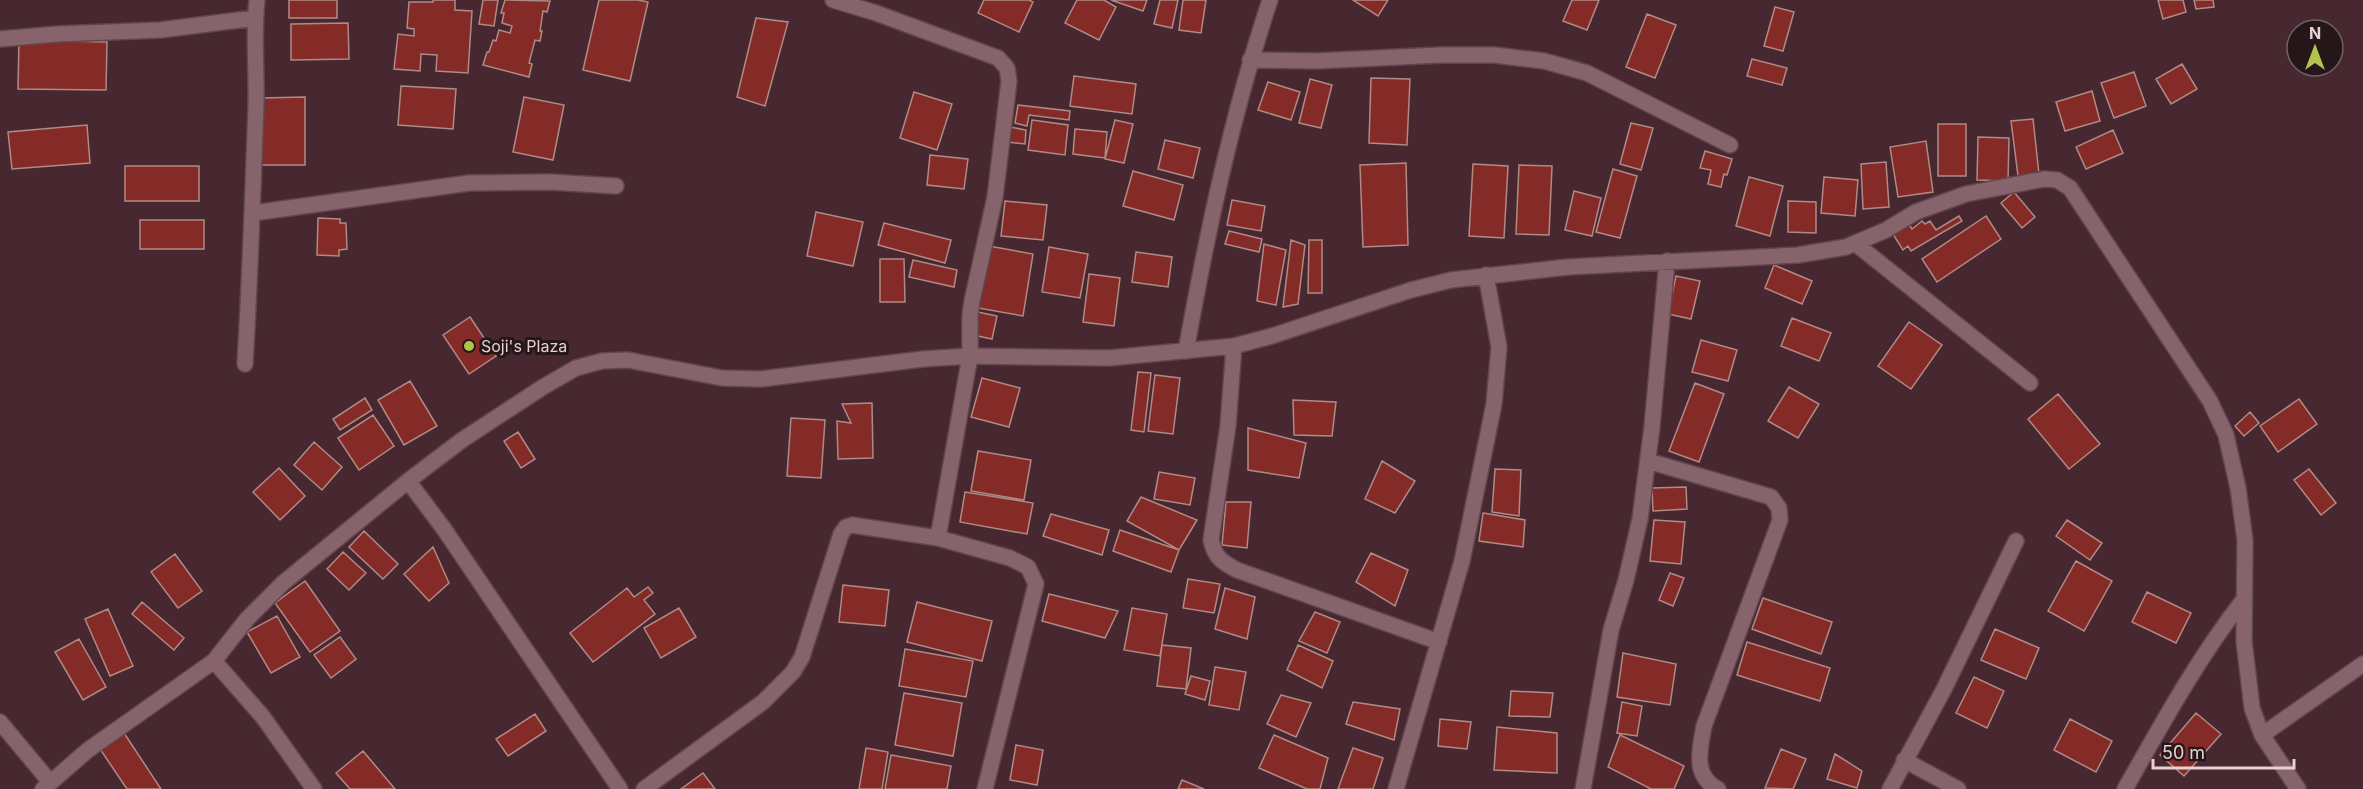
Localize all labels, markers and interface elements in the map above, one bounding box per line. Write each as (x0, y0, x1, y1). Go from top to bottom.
north arrow (2285, 18, 2345, 78)
text: N (2309, 23, 2321, 43)
place label: Soji's Plaza (481, 336, 567, 356)
marker: Soji's Plaza (462, 339, 476, 353)
scale bar (2153, 732, 2294, 770)
text: 50 m (2162, 742, 2205, 763)

